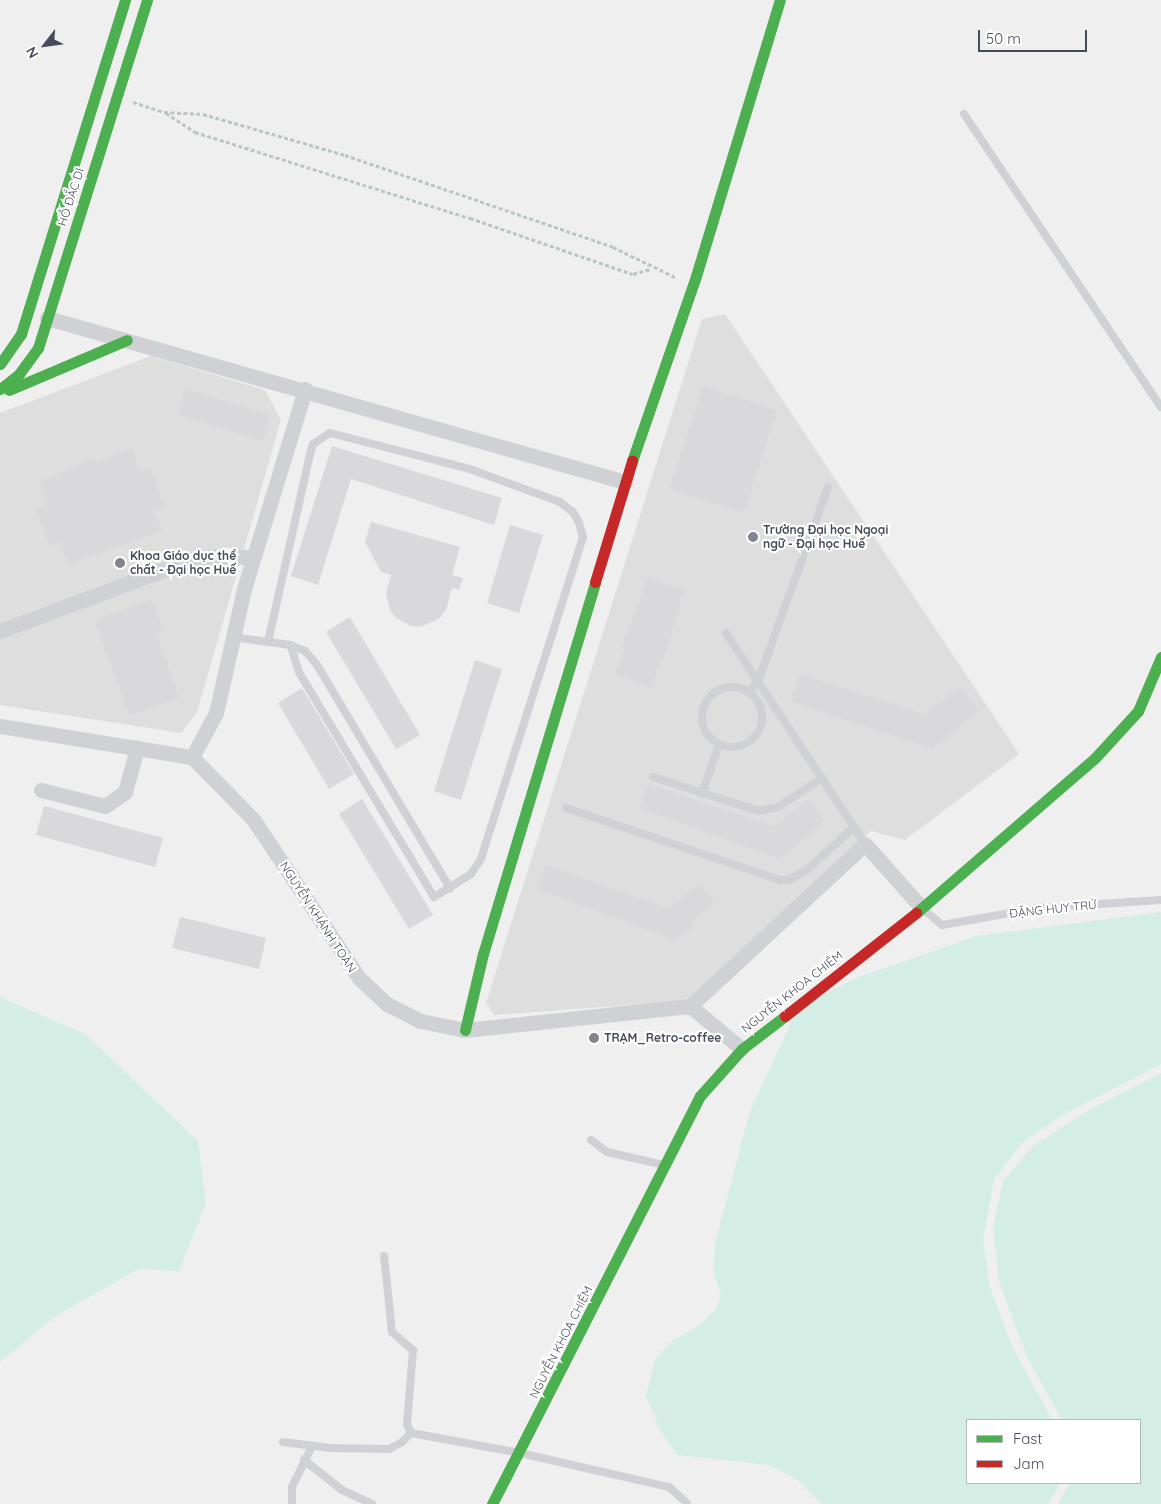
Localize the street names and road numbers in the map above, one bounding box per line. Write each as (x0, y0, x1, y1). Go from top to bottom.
street label: HỒ ĐẮC DI (55, 166, 87, 228)
street label: NGUYỄN KHÁNH TOÀN (277, 859, 359, 975)
street label: ĐẶNG HUY TRỨ (1009, 897, 1097, 921)
street label: NGUYỄN KHOA CHIÊM (739, 948, 845, 1036)
street label: NGUYỄN KHOA CHIÊM (526, 1283, 596, 1401)

